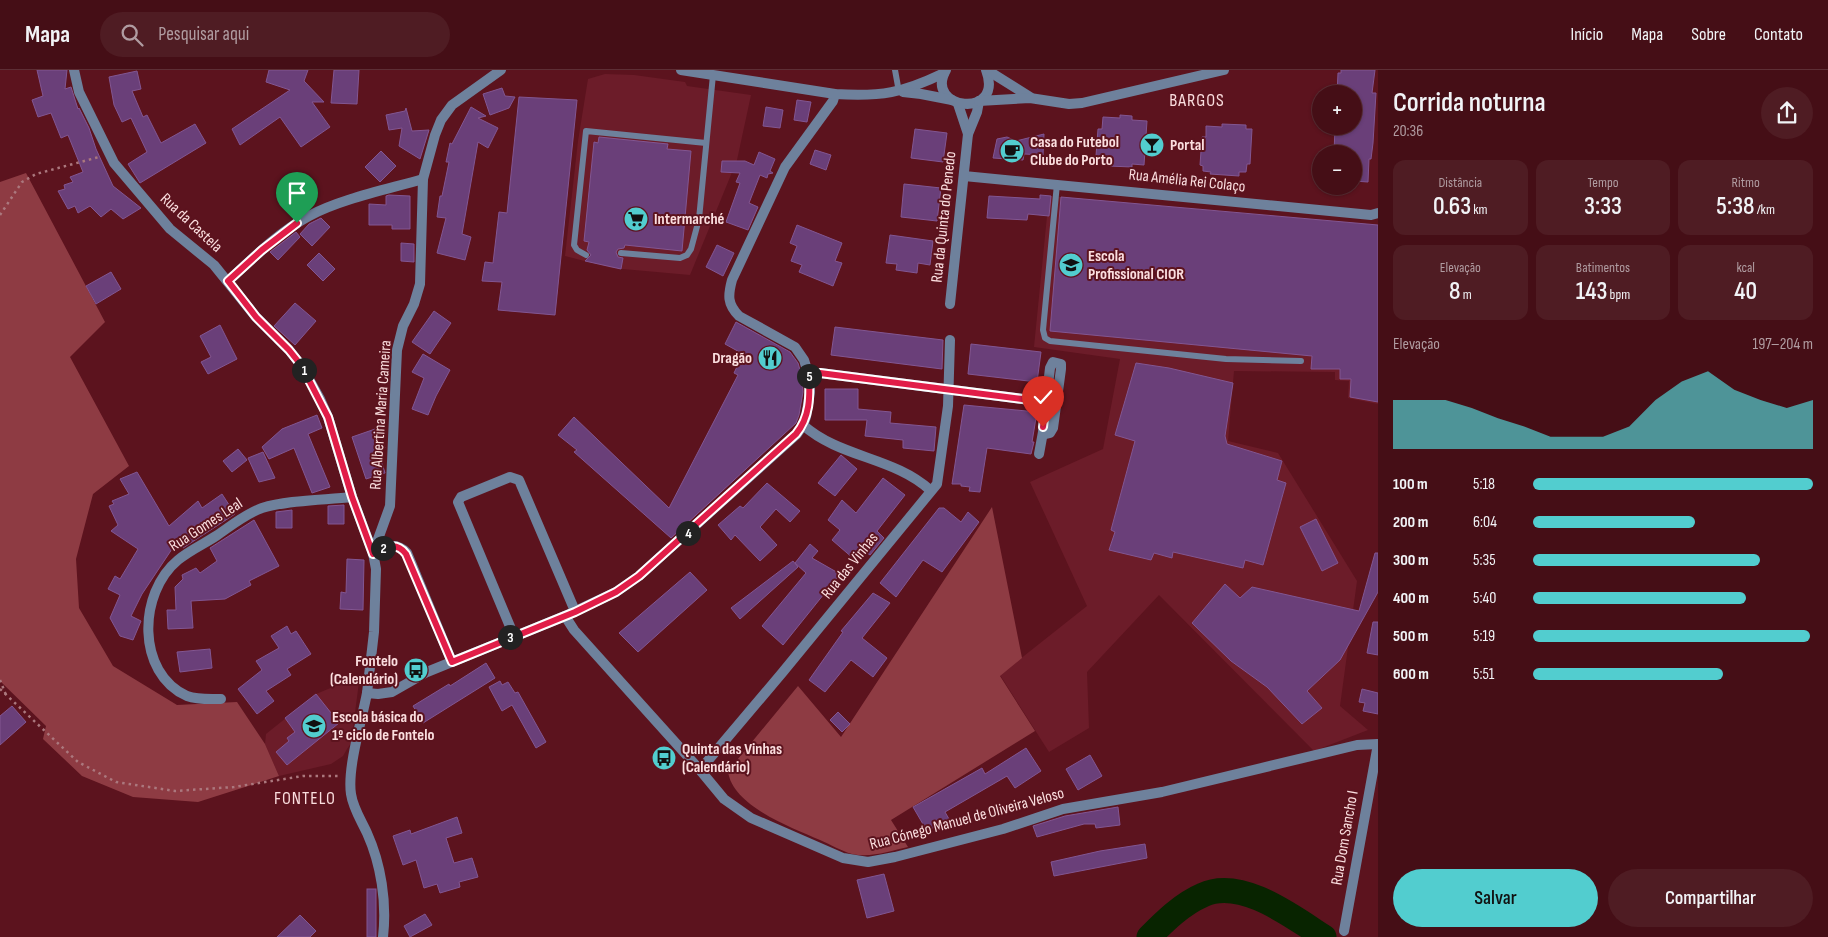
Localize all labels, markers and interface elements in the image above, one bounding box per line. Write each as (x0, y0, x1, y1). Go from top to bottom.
search box (100, 12, 450, 57)
text: Mapa (25, 20, 70, 49)
icon: search (118, 21, 146, 49)
text: Pesquisar aqui (158, 23, 249, 46)
text: Início (1571, 24, 1603, 45)
text: Mapa (1631, 24, 1663, 45)
text: Sobre (1691, 24, 1726, 45)
text: Contato (1754, 24, 1803, 45)
map controls (1312, 85, 1362, 195)
button: + (1312, 85, 1362, 135)
text: Corrida noturna (1393, 86, 1546, 119)
button: share (1761, 87, 1813, 139)
district label: BARGOS (1169, 90, 1225, 111)
text: 20:36 (1393, 122, 1423, 141)
bar icon: Portal (1139, 132, 1165, 158)
place label: Casa do Futebol Clube do Porto (1030, 133, 1119, 170)
place label: Portal (1170, 136, 1204, 155)
cafe icon: Casa do Futebol Clube do Porto (999, 138, 1025, 164)
button: − (1312, 145, 1362, 195)
street label: Rua da Quinta do Penedo (928, 150, 960, 284)
street label: Rua Amélia Rei Colaço (1128, 165, 1246, 197)
pin (276, 172, 318, 223)
text: Distância (1438, 174, 1482, 191)
text: Tempo (1588, 174, 1618, 191)
text: Ritmo (1732, 174, 1760, 191)
icon: arrive (283, 179, 311, 207)
street label: Rua da Castela (156, 189, 226, 257)
text: 0.63 (1433, 191, 1471, 222)
text: 3:33 (1584, 191, 1622, 222)
text: 5:38 (1716, 191, 1755, 222)
text: km (1471, 201, 1488, 218)
text: /km (1755, 201, 1775, 218)
supermarket icon: Intermarché (623, 206, 649, 232)
place label: Intermarché (654, 210, 725, 229)
place label: Escola Profissional CIOR (1088, 247, 1184, 284)
school or university icon: Escola Profissional CIOR (1058, 252, 1084, 278)
text: Elevação (1440, 259, 1481, 276)
text: Batimentos (1576, 259, 1630, 276)
text: kcal (1736, 259, 1755, 276)
text: 8 (1449, 276, 1460, 307)
text: 143 (1576, 276, 1607, 307)
text: 40 (1734, 276, 1757, 307)
text: m (1460, 286, 1472, 303)
text: bpm (1607, 286, 1630, 303)
text: Elevação (1393, 335, 1440, 354)
text: 197–204 m (1753, 335, 1813, 354)
street label: Rua Albertina Maria Cameira (366, 340, 396, 490)
restaurant icon: Dragão (757, 345, 783, 371)
place label: Dragão (712, 349, 752, 368)
pin: 1 (292, 358, 316, 382)
text: 1 (302, 362, 307, 379)
pin: 5 (796, 364, 822, 388)
text: 5 (806, 368, 813, 385)
pin (1022, 376, 1064, 427)
icon: check (1029, 383, 1057, 411)
text: 100 m (1393, 475, 1428, 494)
text: 5:18 (1473, 475, 1495, 494)
street label: Rua Gomes Leal (166, 494, 246, 556)
text: 200 m (1393, 513, 1428, 532)
text: 6:04 (1473, 513, 1497, 532)
pin: 4 (676, 520, 700, 546)
text: 4 (685, 525, 692, 542)
street label: Rua das Vinhas (818, 529, 883, 603)
pin: 2 (370, 536, 396, 560)
text: 2 (380, 540, 387, 557)
text: 300 m (1393, 551, 1429, 570)
text: 5:35 (1473, 551, 1496, 570)
text: 400 m (1393, 589, 1429, 608)
text: 5:40 (1473, 589, 1496, 608)
pin: 3 (498, 624, 522, 650)
text: 500 m (1393, 627, 1428, 646)
text: 5:19 (1473, 627, 1495, 646)
text: 3 (507, 629, 514, 646)
place label: Fontelo (Calendário) (330, 652, 398, 689)
bus stop icon: Fontelo (Calendário) (403, 657, 429, 683)
text: 600 m (1393, 665, 1429, 684)
text: 5:51 (1473, 665, 1494, 684)
place label: Escola básica do 1º ciclo de Fontelo (332, 708, 434, 745)
school or university icon: Escola básica do 1º ciclo de Fontelo (301, 713, 327, 739)
place label: Quinta das Vinhas (Calendário) (682, 740, 782, 777)
bus stop icon: Quinta das Vinhas (Calendário) (651, 745, 677, 771)
street label: Rua Cónego Manuel de Oliveira Veloso (868, 784, 1066, 854)
district label: FONTELO (274, 788, 336, 809)
street label: Rua Dom Sancho I (1327, 789, 1363, 887)
button: Salvar (1393, 869, 1598, 927)
button: Compartilhar (1608, 869, 1813, 927)

